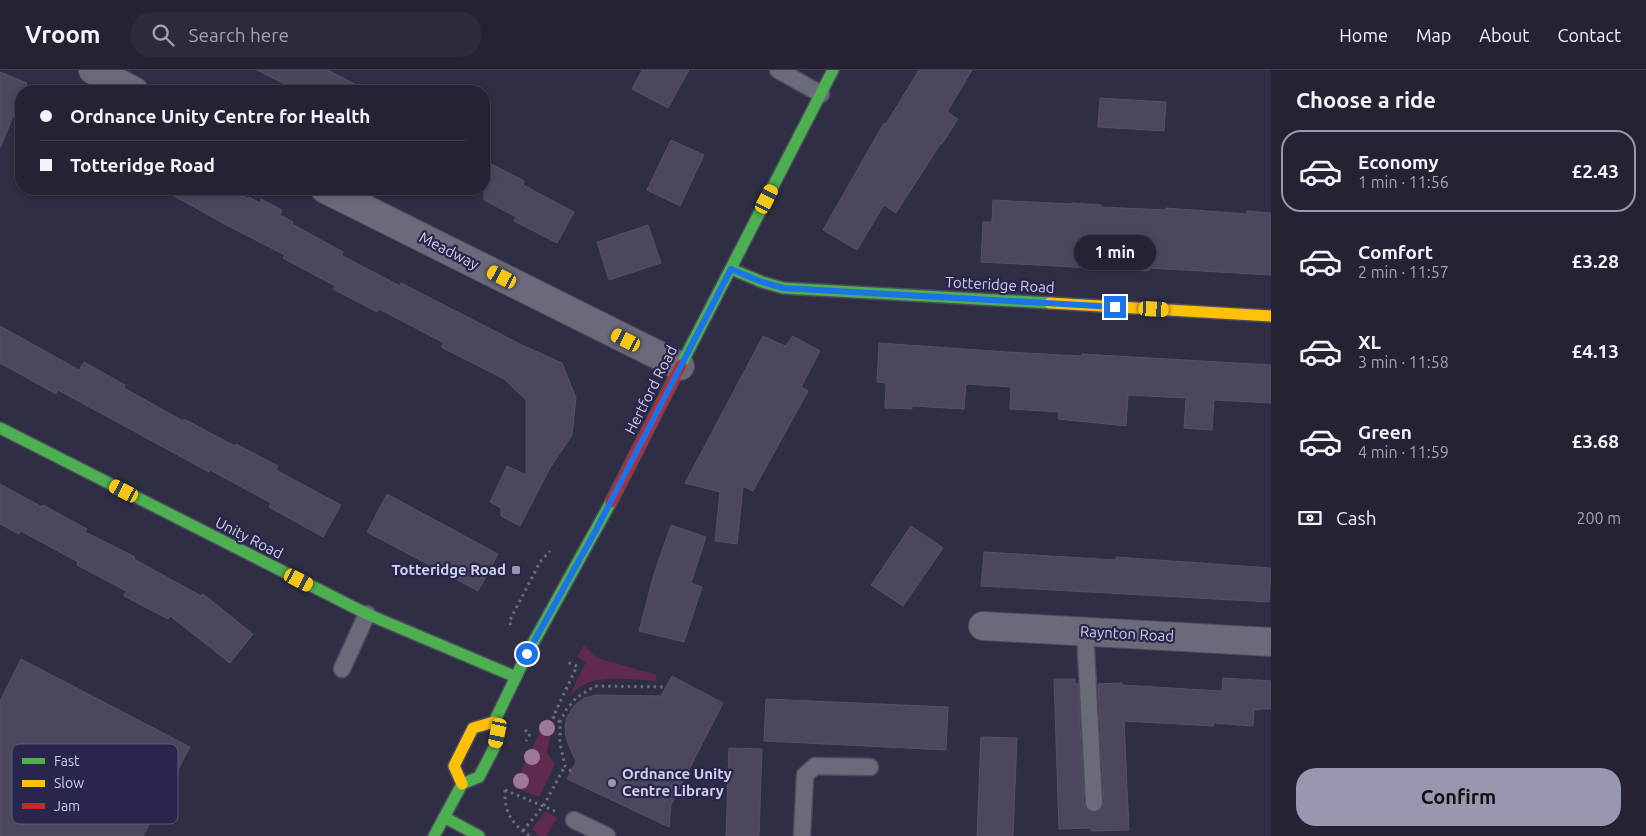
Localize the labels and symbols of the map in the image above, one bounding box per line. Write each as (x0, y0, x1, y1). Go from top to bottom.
car (753, 182, 780, 216)
street label: Meadway (417, 228, 482, 273)
callout: 1 min (1074, 234, 1156, 270)
car (485, 264, 518, 290)
street label: Totteridge Road (945, 273, 1055, 296)
route end (1104, 296, 1126, 318)
car (1138, 301, 1169, 317)
car (609, 327, 642, 353)
street label: Hertford Road (621, 343, 680, 437)
car (107, 478, 140, 504)
street label: Unity Road (213, 513, 286, 562)
place label: Totteridge Road (392, 561, 506, 578)
marker: Totteridge Road (510, 564, 522, 576)
car (282, 567, 315, 593)
street label: Raynton Road (1080, 623, 1174, 644)
route start (516, 643, 538, 665)
car (487, 717, 508, 749)
legend (12, 744, 178, 824)
text: Fast (54, 753, 80, 769)
place label: Ordnance Unity Centre Library (622, 765, 732, 799)
text: Slow (54, 775, 84, 791)
marker: Ordnance Unity Centre Library (606, 777, 618, 789)
text: Jam (54, 798, 80, 814)

